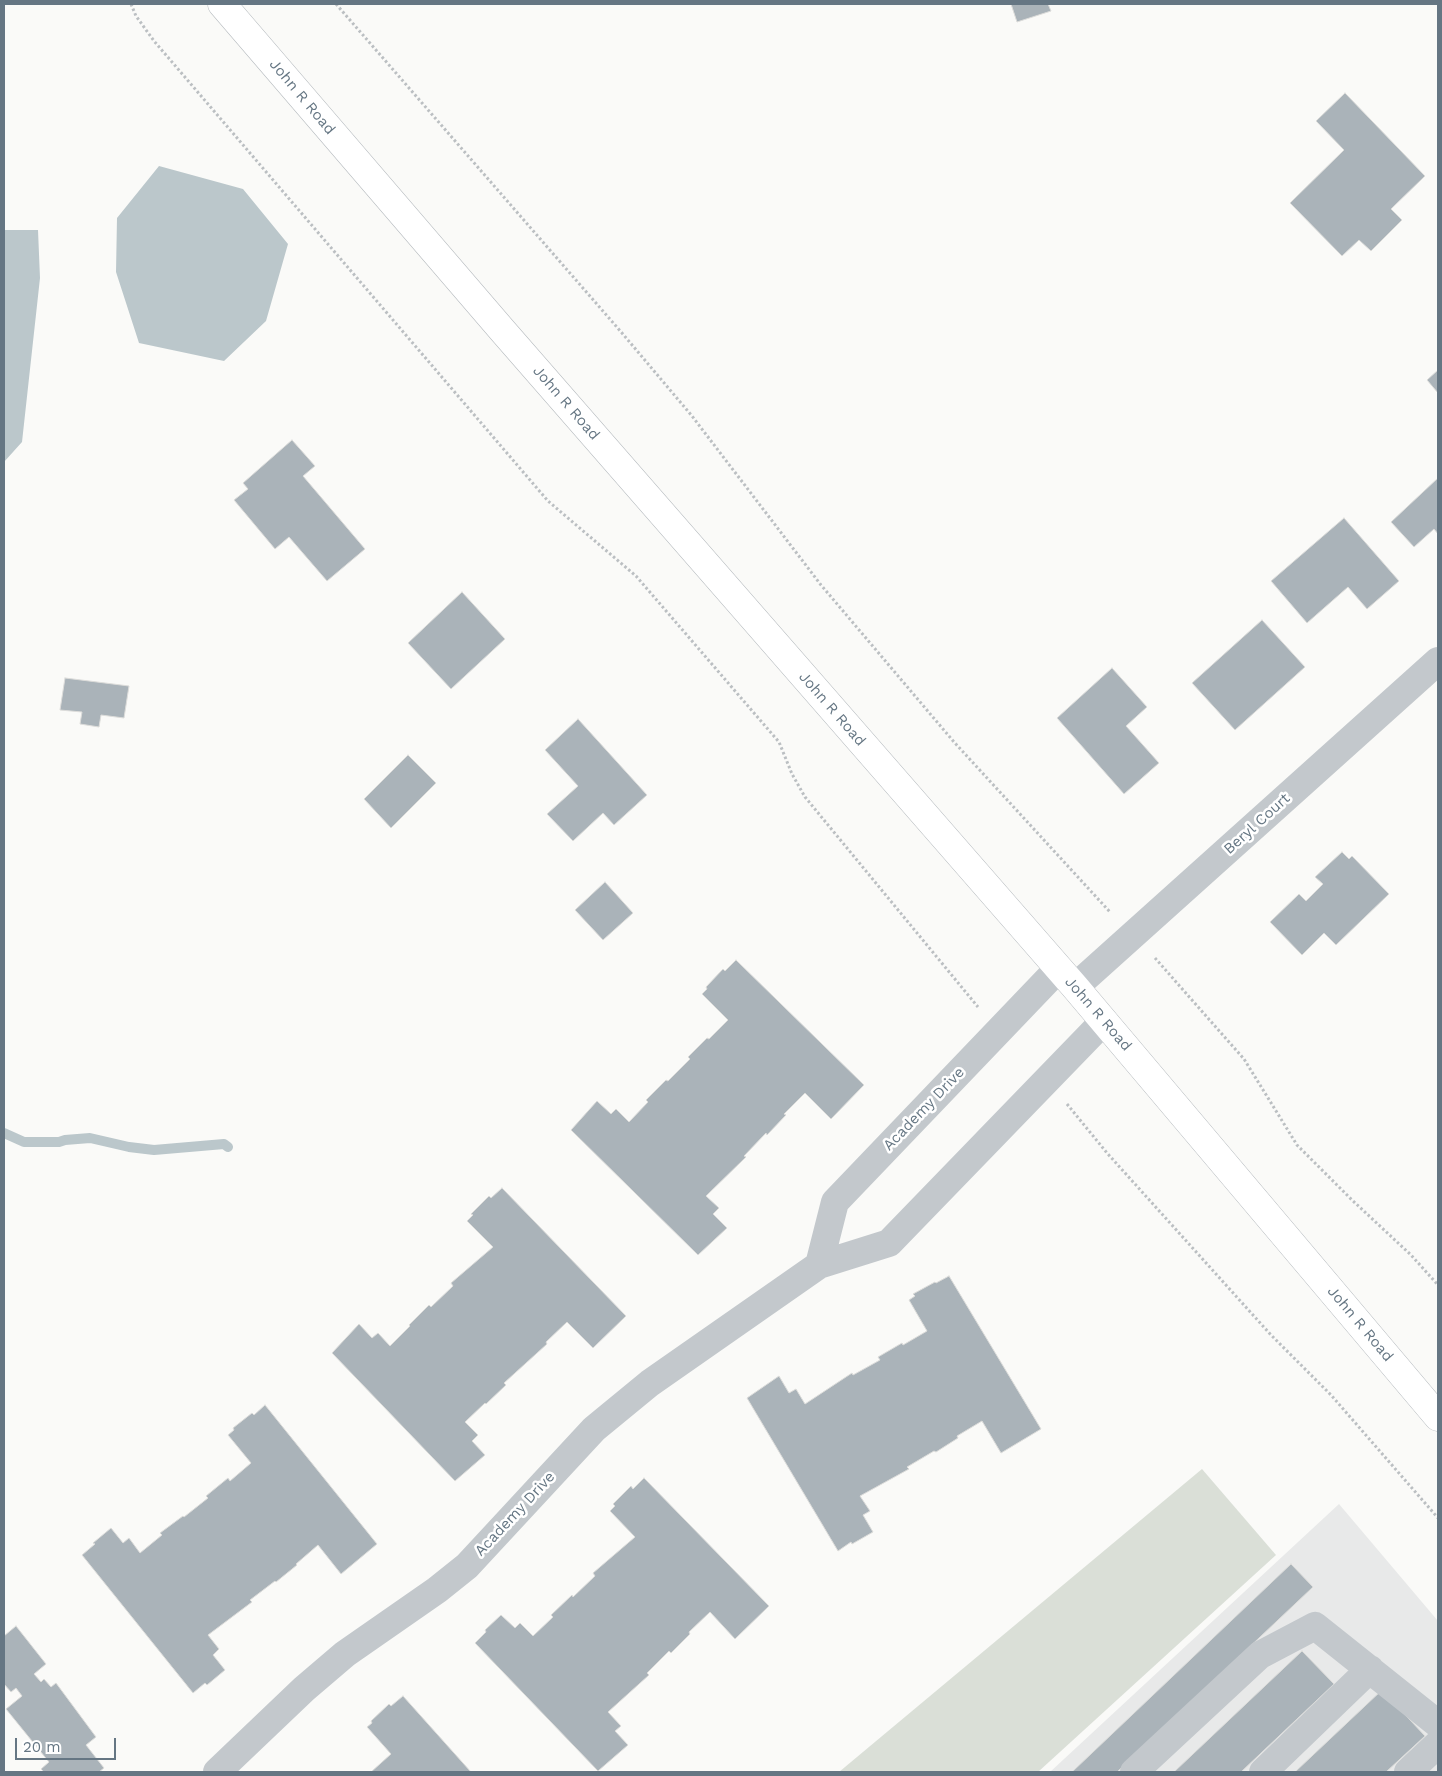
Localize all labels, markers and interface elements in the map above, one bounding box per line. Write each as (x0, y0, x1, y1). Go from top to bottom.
street label: John R Road (265, 56, 339, 138)
street label: John R Road (529, 362, 603, 444)
street label: John R Road (795, 668, 869, 750)
street label: Beryl Court (1220, 790, 1294, 858)
street label: John R Road (1061, 973, 1135, 1055)
street label: Academy Drive (880, 1064, 968, 1154)
street label: John R Road (1323, 1283, 1397, 1365)
street label: Academy Drive (471, 1468, 559, 1560)
scale bar (18, 1728, 119, 1760)
text: 20 m (23, 1738, 61, 1756)

